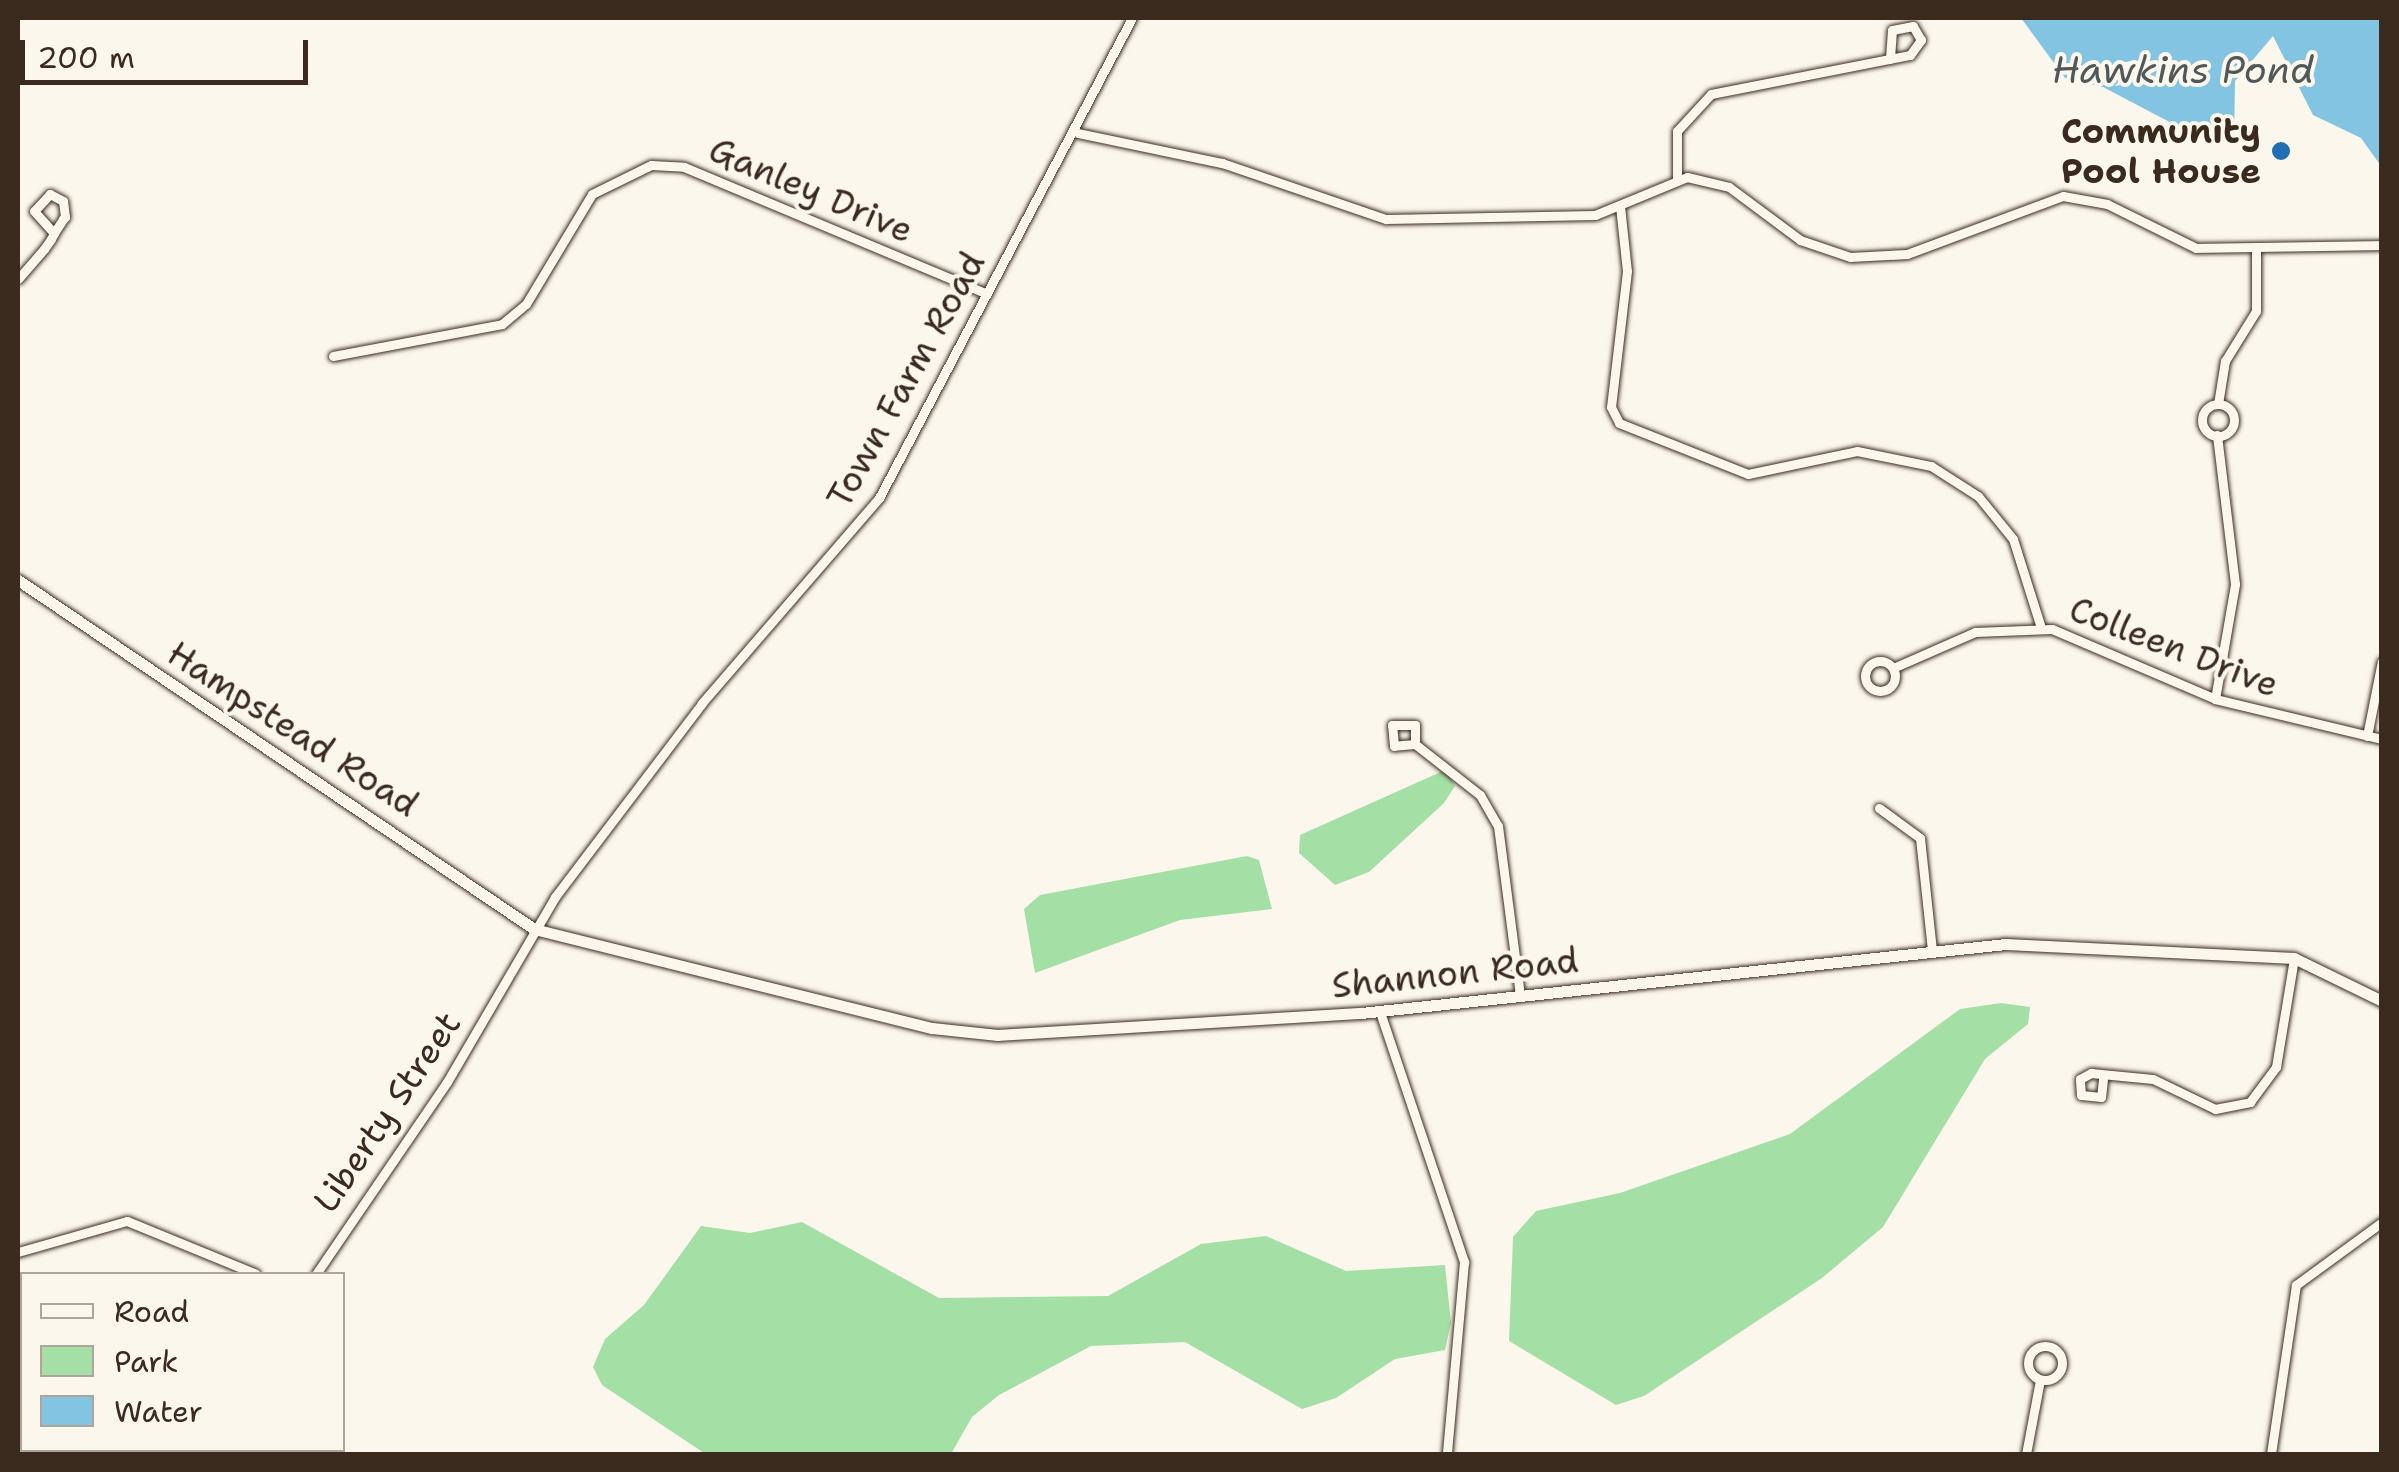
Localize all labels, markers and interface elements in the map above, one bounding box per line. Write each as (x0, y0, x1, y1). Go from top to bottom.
scale bar (25, 20, 312, 82)
text: 200 m (37, 37, 135, 78)
water label: Hawkins Pond (2052, 47, 2314, 93)
place label: Community Pool House (2061, 110, 2261, 192)
street label: Ganley Drive (703, 128, 919, 252)
marker: Community Pool House (2270, 140, 2292, 162)
street label: Town Farm Road (818, 245, 994, 515)
street label: Colleen Drive (2063, 588, 2285, 706)
street label: Hampstead Road (160, 632, 426, 826)
street label: Shannon Road (1330, 939, 1580, 1007)
street label: Liberty Street (305, 1004, 469, 1220)
legend (20, 1272, 345, 1452)
text: Road (114, 1291, 189, 1332)
text: Park (114, 1341, 178, 1382)
text: Water (114, 1391, 203, 1432)

